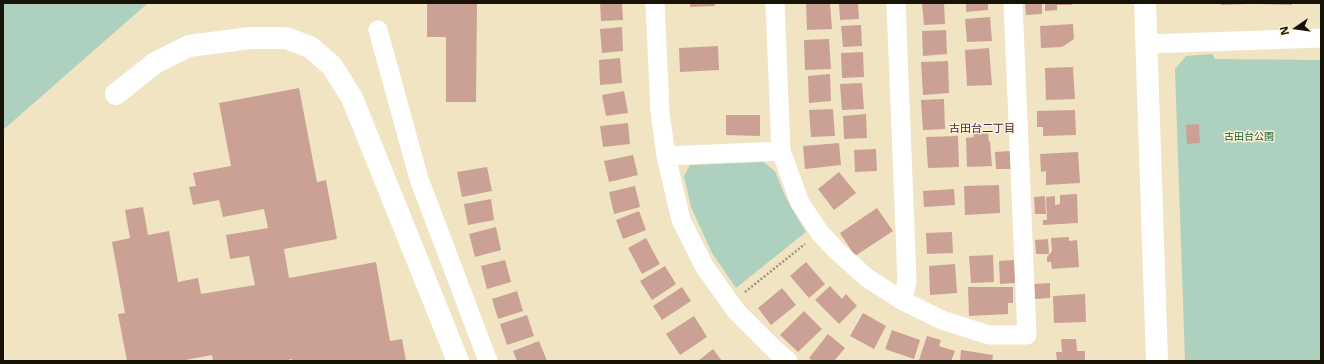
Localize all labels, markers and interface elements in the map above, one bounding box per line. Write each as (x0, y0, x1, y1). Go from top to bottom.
north arrow (1276, 8, 1316, 48)
text: N (1276, 25, 1292, 37)
district label: 古田台二丁目 (949, 122, 1015, 136)
park label: 古田台公園 (1224, 131, 1274, 143)

